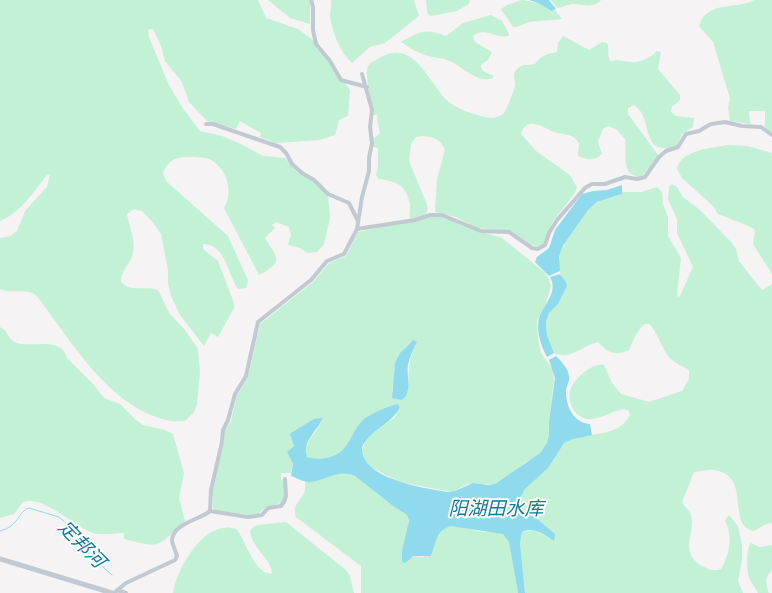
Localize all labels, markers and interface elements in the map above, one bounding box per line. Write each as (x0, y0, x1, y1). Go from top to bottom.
water label: 阳湖田水库 (448, 497, 546, 520)
water label: 定邦河 (54, 516, 113, 575)

